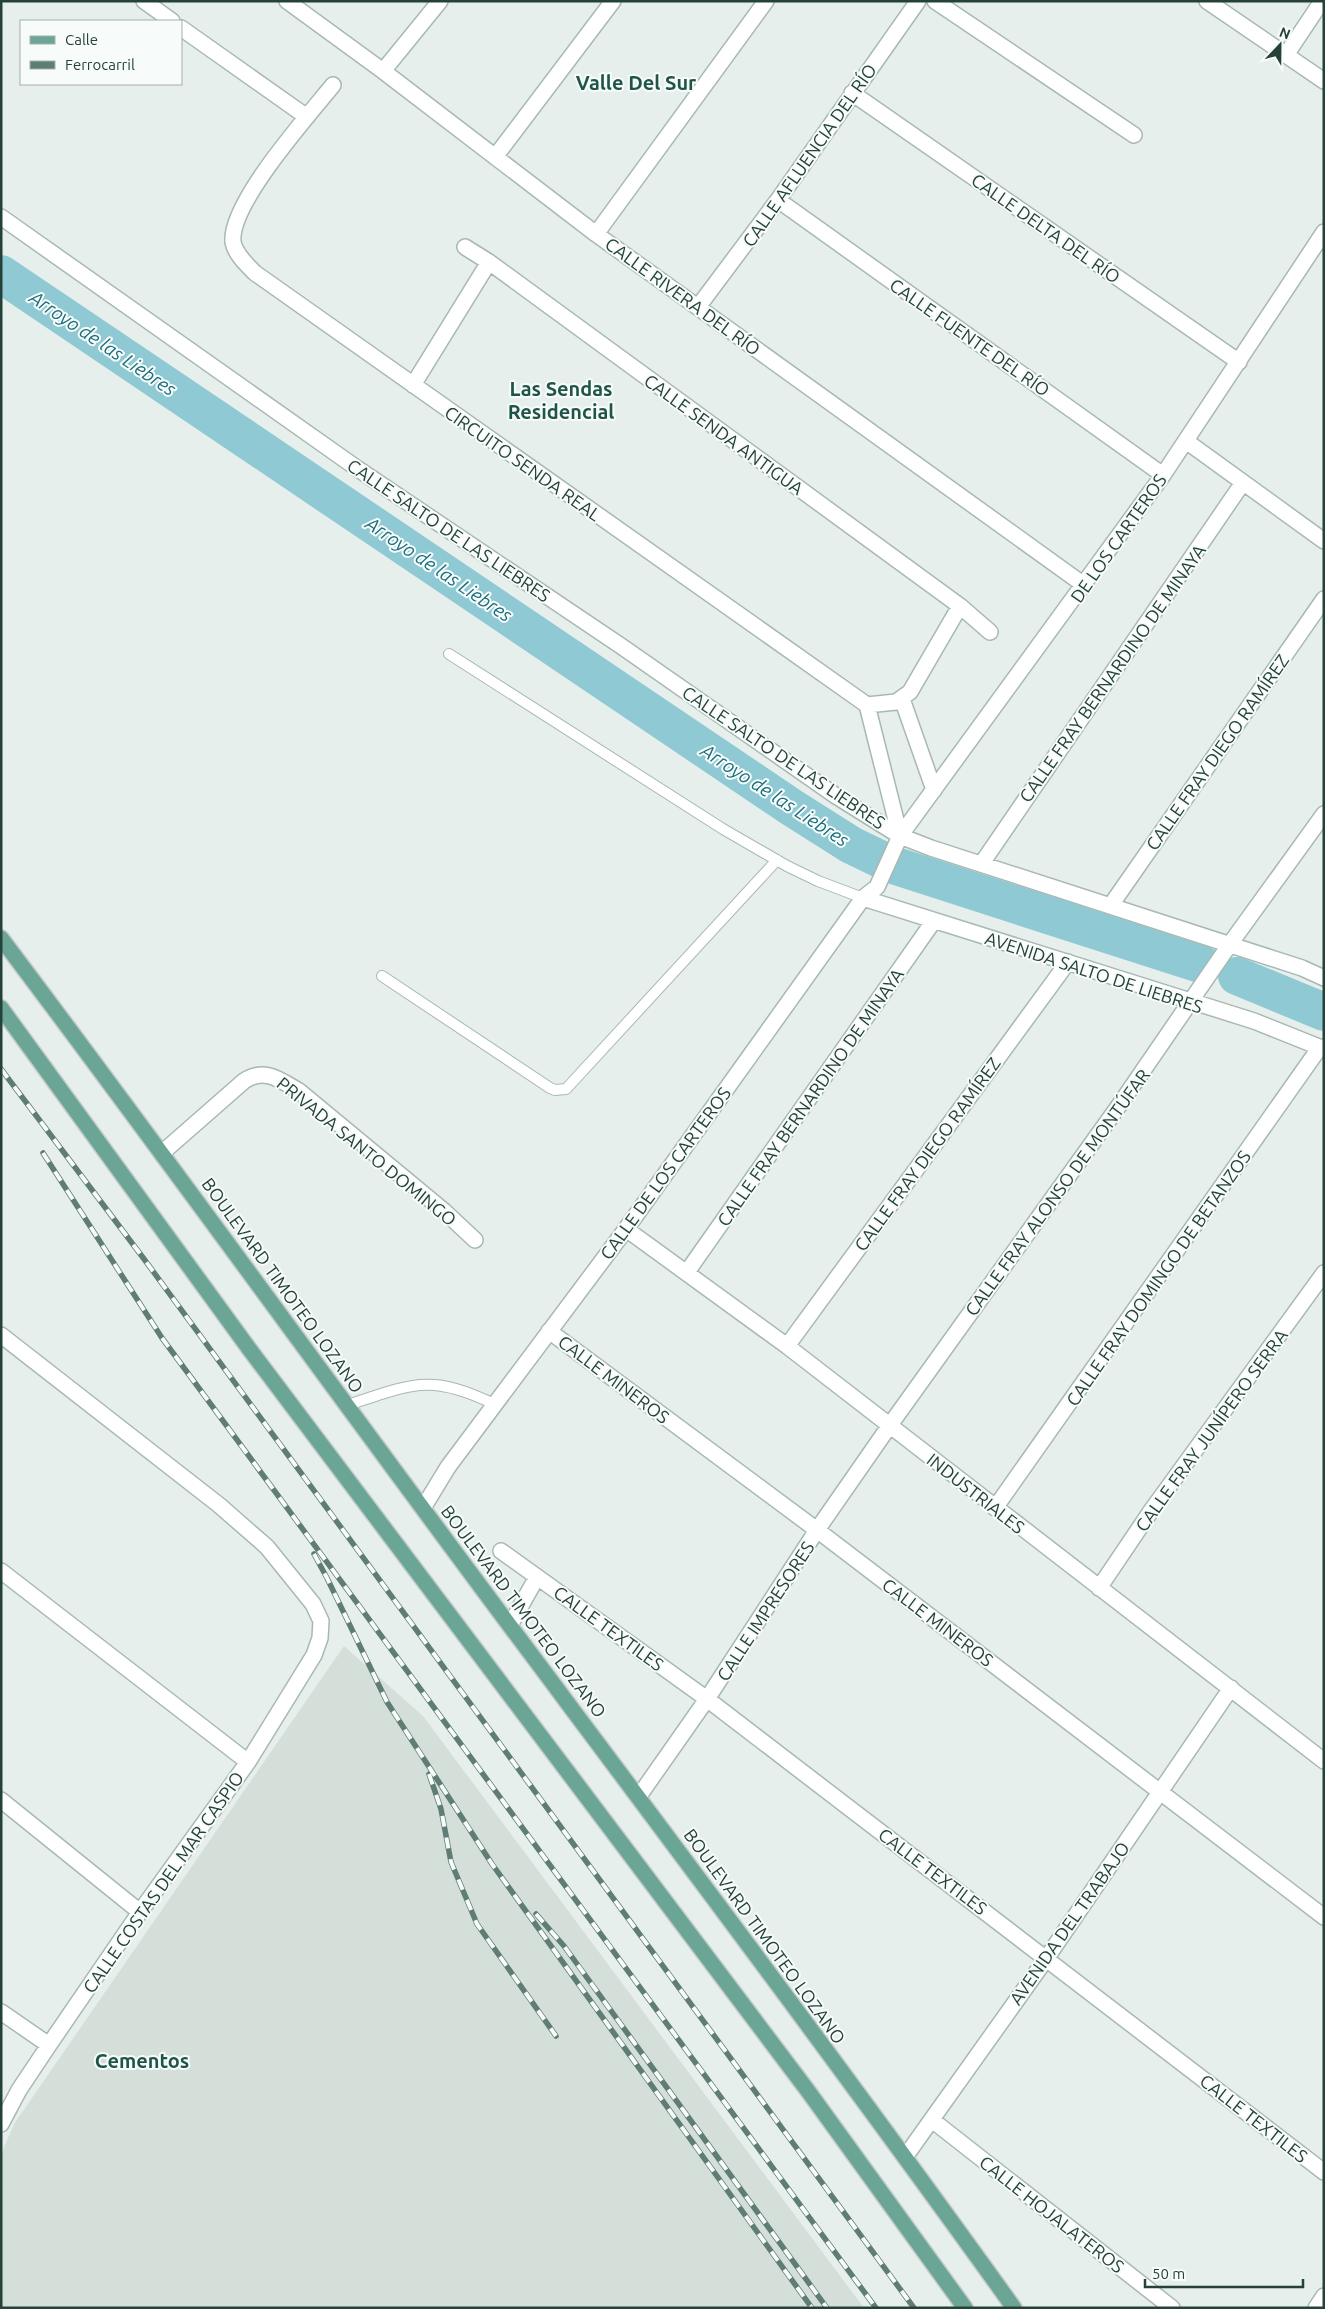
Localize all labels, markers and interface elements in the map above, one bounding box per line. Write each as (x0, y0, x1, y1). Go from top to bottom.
legend (20, 20, 182, 85)
north arrow (1255, 20, 1305, 70)
text: N (1277, 24, 1293, 42)
text: Calle (65, 31, 98, 48)
text: Ferrocarril (65, 56, 135, 73)
street label: CALLE AFLUENCIA DEL RÍO (737, 59, 880, 250)
district label: Valle Del Sur (576, 71, 697, 94)
street label: CALLE DELTA DEL RÍO (968, 168, 1125, 287)
street label: CALLE RIVERA DEL RÍO (602, 232, 765, 359)
street label: CALLE FUENTE DEL RÍO (886, 273, 1054, 400)
water label: Arroyo de las Liebres (25, 285, 180, 400)
street label: CALLE SENDA ANTIGUA (641, 370, 808, 499)
district label: Las Sendas Residencial (508, 377, 614, 423)
street label: CIRCUITO SENDA REAL (441, 402, 605, 524)
street label: CALLE SALTO DE LAS LIEBRES (344, 455, 554, 605)
street label: DE LOS CARTEROS (1066, 470, 1170, 606)
water label: Arroyo de las Liebres (361, 511, 516, 626)
street label: CALLE FRAY BERNARDINO DE MINAYA (1015, 540, 1209, 806)
street label: CALLE FRAY DIEGO RAMÍREZ (1141, 650, 1292, 854)
street label: CALLE SALTO DE LAS LIEBRES (679, 682, 889, 832)
water label: Arroyo de las Liebres (696, 738, 853, 851)
street label: AVENIDA SALTO DE LIEBRES (983, 927, 1205, 1017)
street label: CALLE FRAY BERNARDINO DE MINAYA (713, 964, 907, 1230)
street label: CALLE FRAY DIEGO RAMÍREZ (849, 1053, 1004, 1255)
street label: CALLE FRAY ALONSO DE MONTÚFAR (960, 1064, 1153, 1319)
street label: PRIVADA SANTO DOMINGO (273, 1073, 461, 1229)
street label: CALLE DE LOS CARTEROS (596, 1083, 734, 1263)
street label: CALLE FRAY DOMINGO DE BETANZOS (1062, 1147, 1254, 1409)
street label: BOULEVARD TIMOTEO LOZANO (198, 1174, 368, 1396)
street label: CALLE FRAY JUNÍPERO SERRA (1130, 1324, 1291, 1535)
street label: CALLE MINEROS (555, 1331, 673, 1427)
street label: INDUSTRIALES (923, 1449, 1029, 1537)
street label: BOULEVARD TIMOTEO LOZANO (438, 1501, 610, 1721)
street label: CALLE IMPRESORES (712, 1538, 818, 1684)
street label: CALLE MINEROS (879, 1574, 997, 1670)
street label: CALLE TEXTILES (550, 1582, 668, 1674)
street label: CALLE COSTAS DEL MAR CASPIO (79, 1768, 247, 1996)
street label: CALLE TEXTILES (875, 1824, 991, 1918)
street label: BOULEVARD TIMOTEO LOZANO (680, 1825, 850, 2047)
street label: AVENIDA DEL TRABAJO (1005, 1838, 1133, 2008)
district label: Cementos (95, 2049, 189, 2072)
street label: CALLE TEXTILES (1196, 2070, 1312, 2166)
street label: CALLE HOJALATEROS (976, 2151, 1128, 2277)
scale bar (1145, 2256, 1302, 2288)
text: 50 m (1152, 2265, 1185, 2282)

